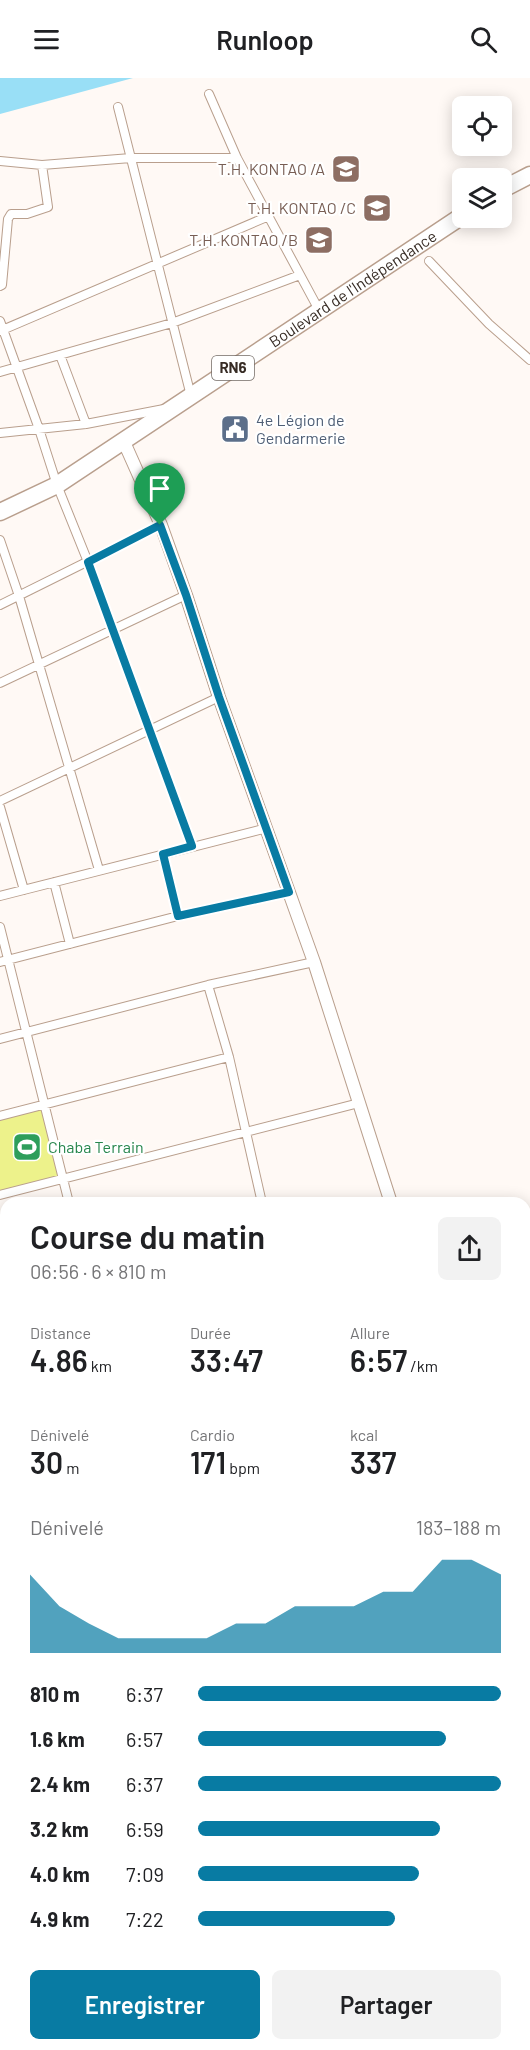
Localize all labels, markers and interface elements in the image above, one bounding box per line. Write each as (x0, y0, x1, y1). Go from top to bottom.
icon: menu (30, 23, 63, 56)
text: Runloop (216, 23, 314, 55)
icon: search (467, 23, 500, 56)
map controls (452, 96, 512, 228)
button: locate (452, 96, 512, 156)
school or university icon: T.H. KONTAO /A (330, 153, 362, 185)
place label: T.H. KONTAO /A (218, 159, 325, 178)
button: layers (452, 168, 512, 228)
school or university icon: T.H. KONTAO /C (361, 192, 393, 224)
place label: T.H. KONTAO /C (248, 198, 356, 217)
school or university icon: T.H. KONTAO /B (303, 224, 335, 256)
street label: Boulevard de l'Indépendance (265, 226, 440, 351)
place label: T.H. KONTAO /B (189, 230, 298, 249)
road number: RN6 (212, 356, 254, 380)
place label: 4e Légion de Gendarmerie (256, 410, 346, 447)
public building icon: 4e Légion de Gendarmerie (219, 413, 251, 445)
pin (134, 463, 185, 525)
icon: arrive (143, 472, 176, 505)
sports icon: Chaba Terrain (11, 1131, 43, 1163)
place label: Chaba Terrain (48, 1137, 144, 1156)
text: Course du matin (30, 1216, 265, 1256)
button: share (438, 1217, 501, 1280)
text: 06:56 · 6 × 810 m (30, 1259, 167, 1283)
text: Distance (30, 1323, 91, 1342)
text: Durée (190, 1323, 231, 1342)
text: Allure (350, 1323, 390, 1342)
text: 4.86 (30, 1342, 88, 1378)
text: 33:47 (190, 1342, 263, 1378)
text: 6:57 (350, 1342, 407, 1378)
text: km (88, 1356, 112, 1375)
text: /km (407, 1356, 438, 1375)
text: Dénivelé (30, 1425, 89, 1444)
text: Cardio (190, 1425, 235, 1444)
text: kcal (350, 1425, 378, 1444)
text: 30 (30, 1444, 63, 1480)
text: 171 (190, 1444, 226, 1480)
text: 337 (350, 1444, 397, 1480)
text: m (63, 1458, 79, 1477)
text: bpm (226, 1458, 260, 1477)
text: Dénivelé (30, 1515, 104, 1539)
text: 183–188 m (416, 1515, 501, 1539)
text: 810 m (30, 1682, 80, 1706)
text: 6:37 (126, 1682, 163, 1706)
text: 1.6 km (30, 1727, 85, 1751)
text: 6:57 (126, 1727, 163, 1751)
text: 2.4 km (30, 1772, 90, 1796)
text: 6:37 (126, 1772, 163, 1796)
text: 3.2 km (30, 1817, 89, 1841)
text: 6:59 (126, 1817, 164, 1841)
text: 4.0 km (30, 1862, 90, 1886)
text: 7:09 (126, 1862, 164, 1886)
text: 4.9 km (30, 1907, 89, 1931)
text: 7:22 (126, 1907, 164, 1931)
button: Enregistrer (30, 1970, 260, 2039)
button: Partager (272, 1970, 501, 2039)

